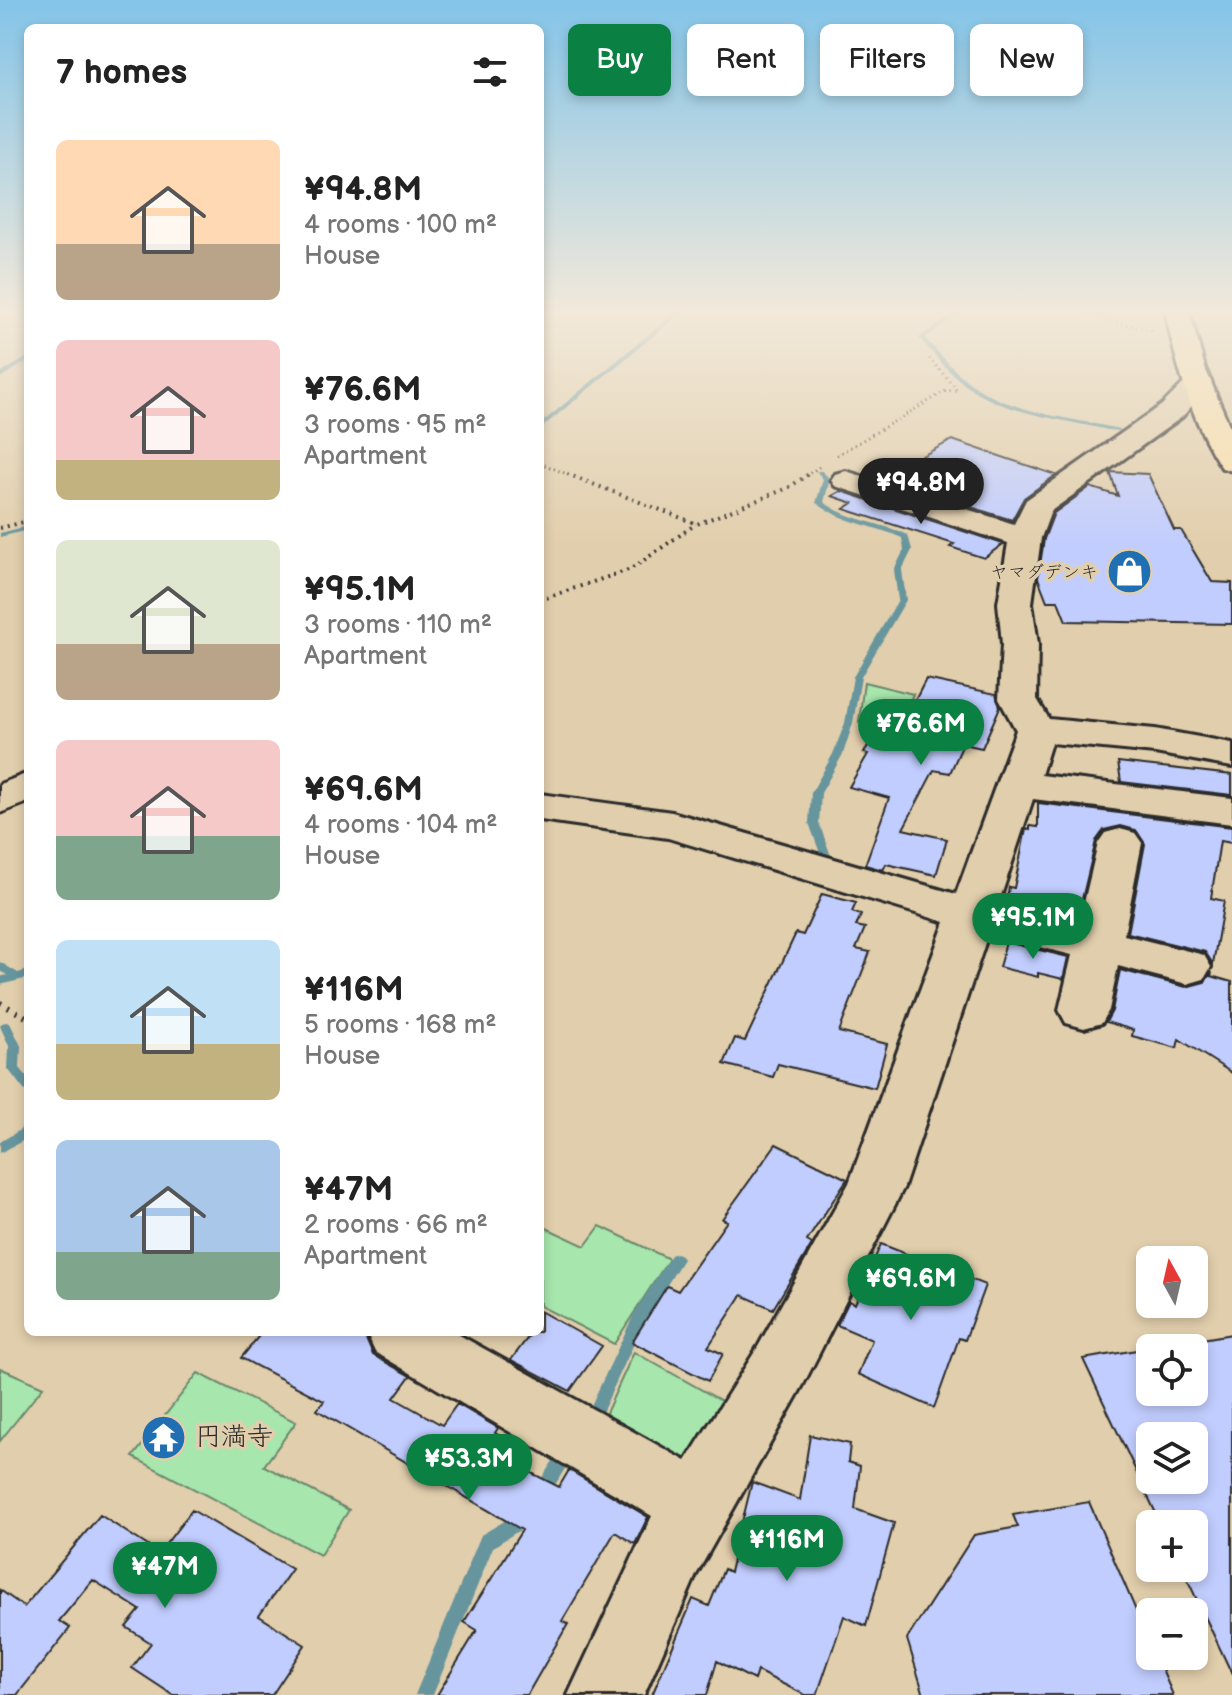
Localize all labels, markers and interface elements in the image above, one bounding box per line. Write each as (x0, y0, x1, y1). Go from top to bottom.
chip: Buy (568, 24, 671, 96)
chip: Rent (687, 24, 804, 96)
chip: Filters (820, 24, 954, 96)
chip: New (970, 24, 1083, 96)
icon: filters (468, 50, 512, 94)
text: 7 homes (56, 52, 187, 93)
text: ¥94.8M (304, 169, 422, 210)
icon: home (120, 172, 216, 268)
text: 4 rooms · 100 m² (304, 210, 497, 241)
text: House (304, 241, 380, 272)
text: ¥76.6M (304, 369, 421, 410)
icon: home (120, 372, 216, 468)
text: 3 rooms · 95 m² (304, 410, 486, 441)
text: Apartment (304, 441, 427, 472)
pin: ¥94.8M (856, 458, 986, 526)
text: ¥94.8M (876, 468, 966, 499)
shop icon: ヤマダデンキ (1105, 548, 1153, 596)
place label: ヤマダデンキ (990, 562, 1098, 583)
text: ¥95.1M (304, 569, 416, 610)
icon: home (120, 572, 216, 668)
text: 3 rooms · 110 m² (304, 610, 492, 641)
text: Apartment (304, 641, 427, 672)
pin: ¥76.6M (856, 699, 986, 767)
text: ¥76.6M (876, 709, 966, 740)
text: ¥69.6M (304, 769, 423, 810)
icon: home (120, 772, 216, 868)
text: 4 rooms · 104 m² (304, 810, 498, 841)
text: House (304, 841, 380, 872)
pin: ¥95.1M (968, 893, 1098, 961)
text: ¥95.1M (990, 903, 1076, 934)
text: ¥116M (304, 969, 403, 1010)
icon: home (120, 972, 216, 1068)
text: 5 rooms · 168 m² (304, 1010, 497, 1041)
text: House (304, 1041, 380, 1072)
text: ¥47M (304, 1169, 393, 1210)
icon: home (120, 1172, 216, 1268)
text: 2 rooms · 66 m² (304, 1210, 488, 1241)
text: Apartment (304, 1241, 427, 1272)
north arrow (1136, 1246, 1208, 1318)
map controls (1136, 1246, 1208, 1670)
pin: ¥69.6M (846, 1254, 976, 1322)
text: ¥69.6M (866, 1264, 956, 1295)
button: locate (1136, 1334, 1208, 1406)
temple icon: 円満寺 (140, 1413, 188, 1461)
place label: 円満寺 (195, 1422, 273, 1453)
button: layers (1136, 1422, 1208, 1494)
pin: ¥53.3M (404, 1434, 534, 1502)
text: ¥53.3M (424, 1444, 514, 1475)
button: + (1136, 1510, 1208, 1582)
pin: ¥116M (731, 1515, 843, 1583)
text: ¥116M (749, 1525, 825, 1556)
pin: ¥47M (118, 1542, 212, 1610)
text: ¥47M (131, 1552, 199, 1583)
button: − (1136, 1598, 1208, 1670)

